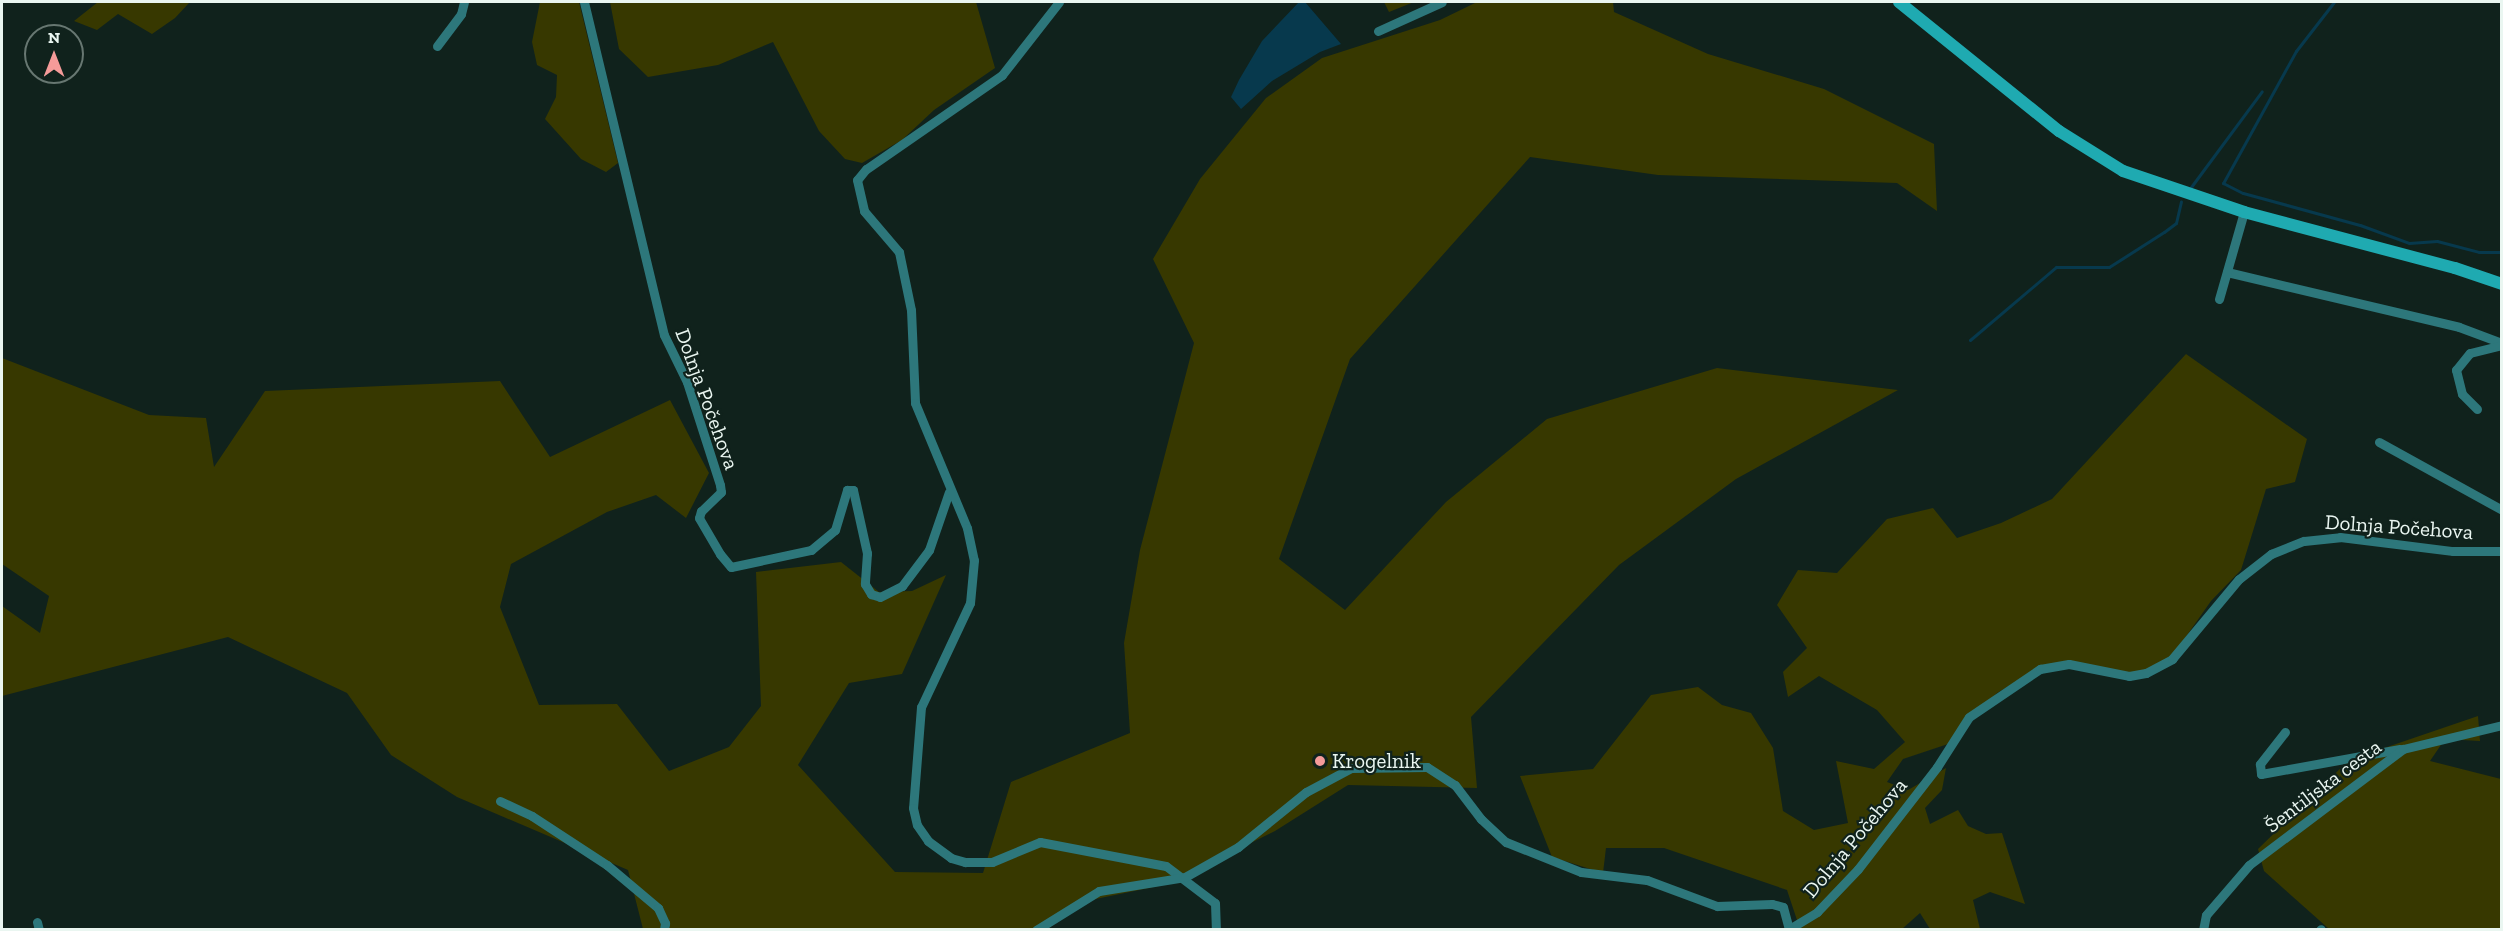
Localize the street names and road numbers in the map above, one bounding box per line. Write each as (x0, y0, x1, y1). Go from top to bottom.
street label: Dolnja Počehova (670, 325, 744, 473)
street label: Dolnja Počehova (2324, 509, 2474, 545)
street label: Šentiljska cesta (2260, 734, 2386, 838)
street label: Dolnja Počehova (1798, 773, 1912, 903)

